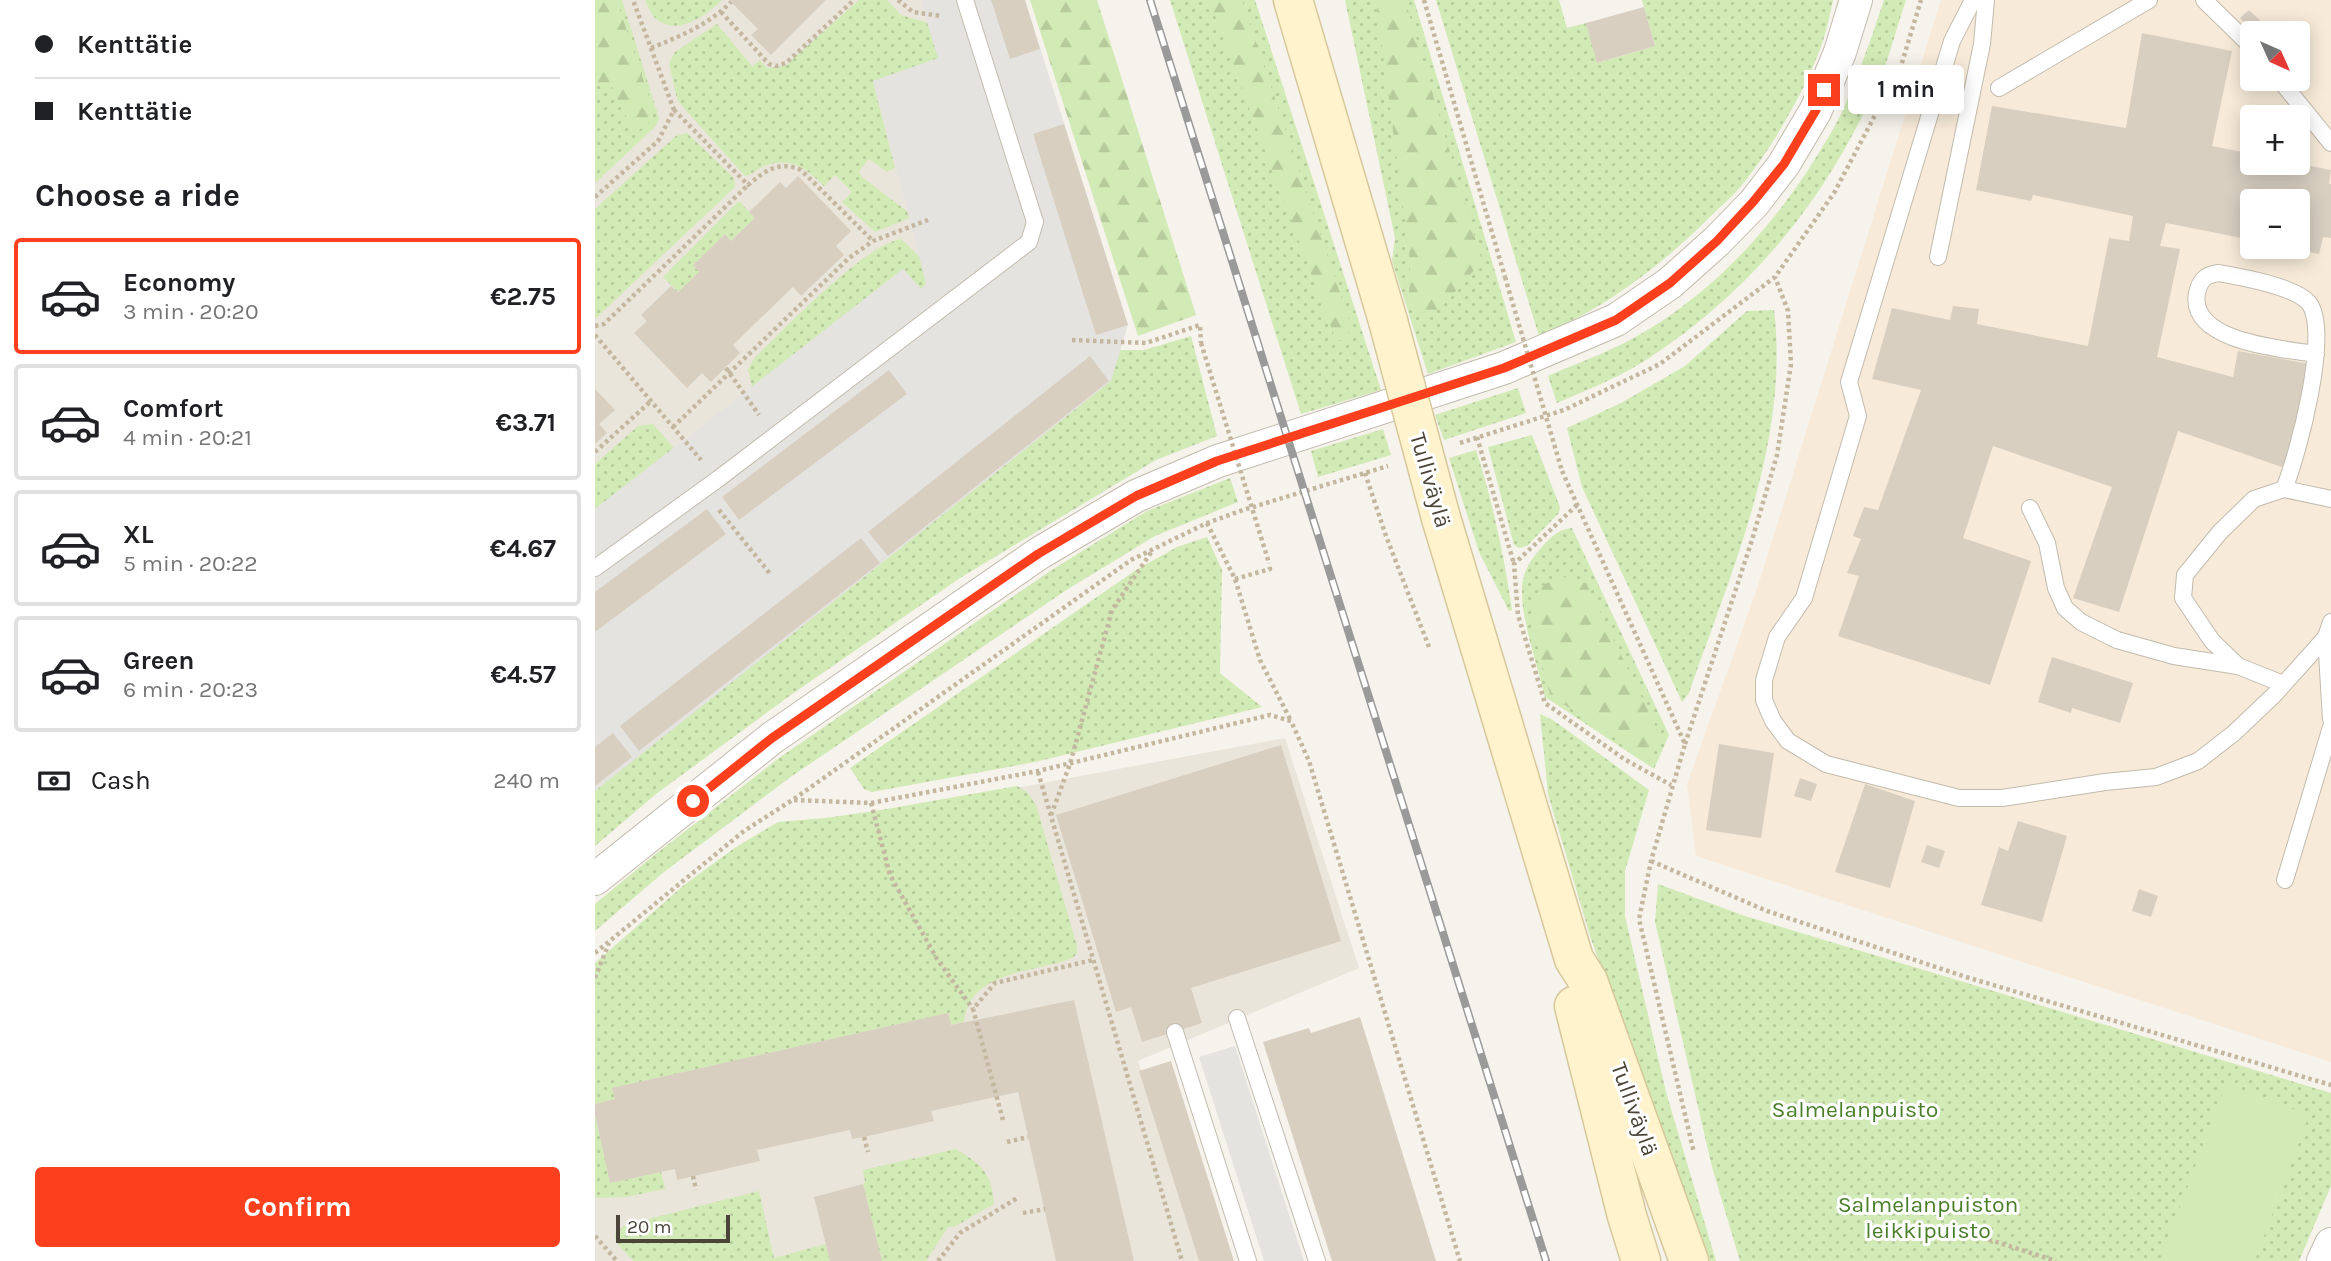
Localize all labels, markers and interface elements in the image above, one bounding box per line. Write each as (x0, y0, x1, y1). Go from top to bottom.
north arrow (2240, 21, 2310, 91)
map controls (2240, 21, 2310, 259)
text: Kenttätie (77, 29, 192, 60)
callout: 1 min (1849, 66, 1964, 114)
route end (1808, 74, 1840, 106)
text: 1 min (1877, 76, 1935, 103)
text: Kenttätie (77, 96, 192, 127)
button: + (2240, 105, 2310, 175)
text: Choose a ride (35, 177, 240, 214)
button: − (2240, 189, 2310, 259)
icon: car (39, 265, 102, 328)
text: Economy (123, 267, 235, 298)
text: €2.75 (490, 281, 556, 312)
text: 3 min · 20:20 (123, 298, 259, 325)
icon: car (39, 391, 102, 454)
text: Comfort (123, 393, 224, 424)
text: €3.71 (496, 407, 556, 438)
text: 4 min · 20:21 (123, 424, 252, 451)
street label: Tulliväylä (1404, 429, 1457, 531)
icon: car (39, 517, 102, 580)
text: XL (123, 519, 154, 550)
text: €4.67 (490, 533, 556, 564)
text: 5 min · 20:22 (123, 550, 258, 577)
icon: car (39, 643, 102, 706)
text: Green (123, 645, 195, 676)
text: €4.57 (490, 659, 556, 690)
text: 6 min · 20:23 (123, 676, 258, 703)
icon: cash (35, 762, 73, 800)
text: Cash (91, 765, 151, 796)
text: 240 m (493, 767, 560, 794)
route start (677, 785, 709, 817)
street label: Tulliväylä (1605, 1059, 1664, 1160)
park label: Salmelanpuisto (1772, 1096, 1938, 1123)
button: Confirm (35, 1167, 560, 1247)
park label: Salmelanpuiston leikkipuisto (1838, 1191, 2018, 1244)
scale bar (616, 1212, 730, 1244)
text: 20 m (627, 1216, 672, 1238)

